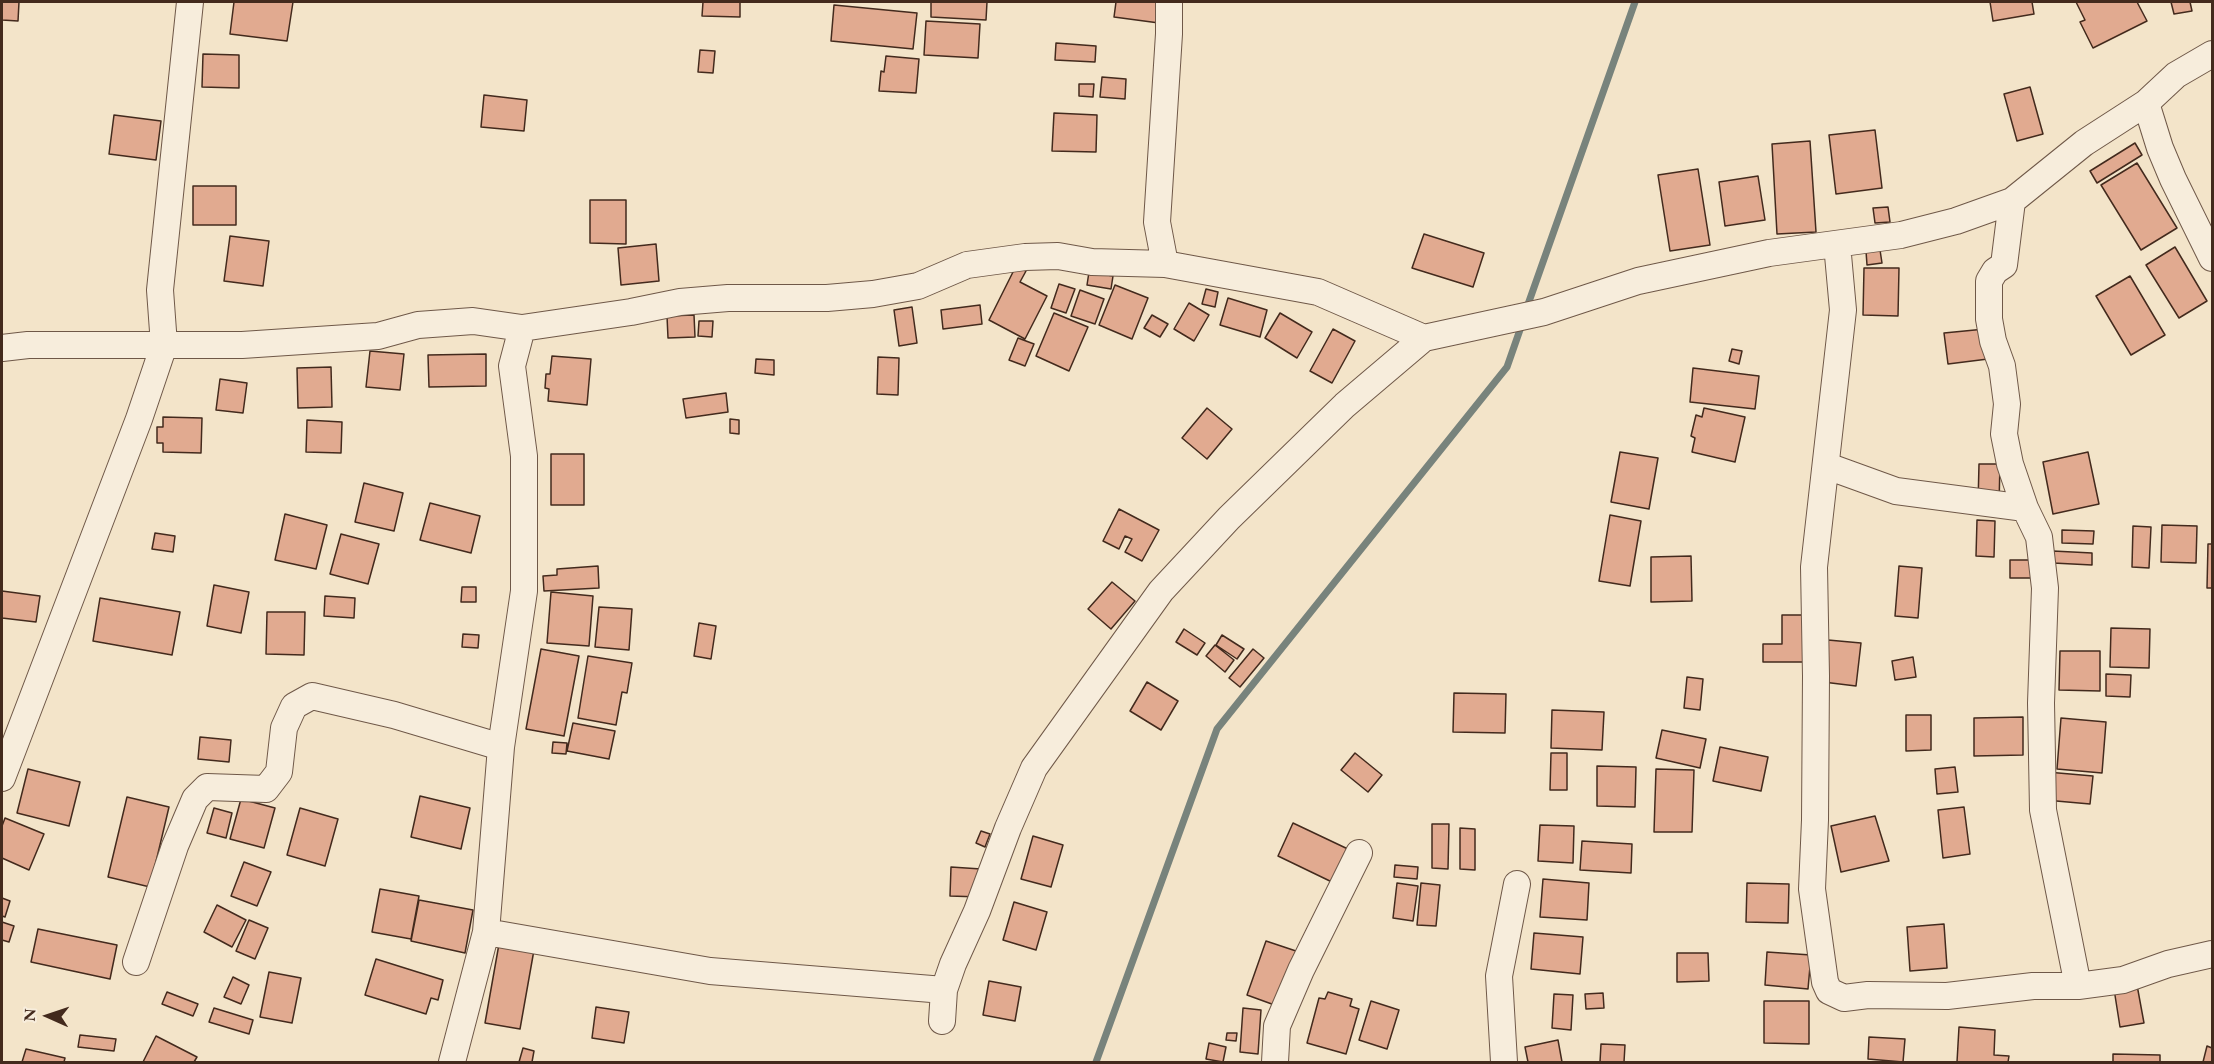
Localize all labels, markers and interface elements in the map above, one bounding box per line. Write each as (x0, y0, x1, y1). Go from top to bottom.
north arrow (18, 986, 78, 1046)
text: N (19, 1008, 40, 1022)

